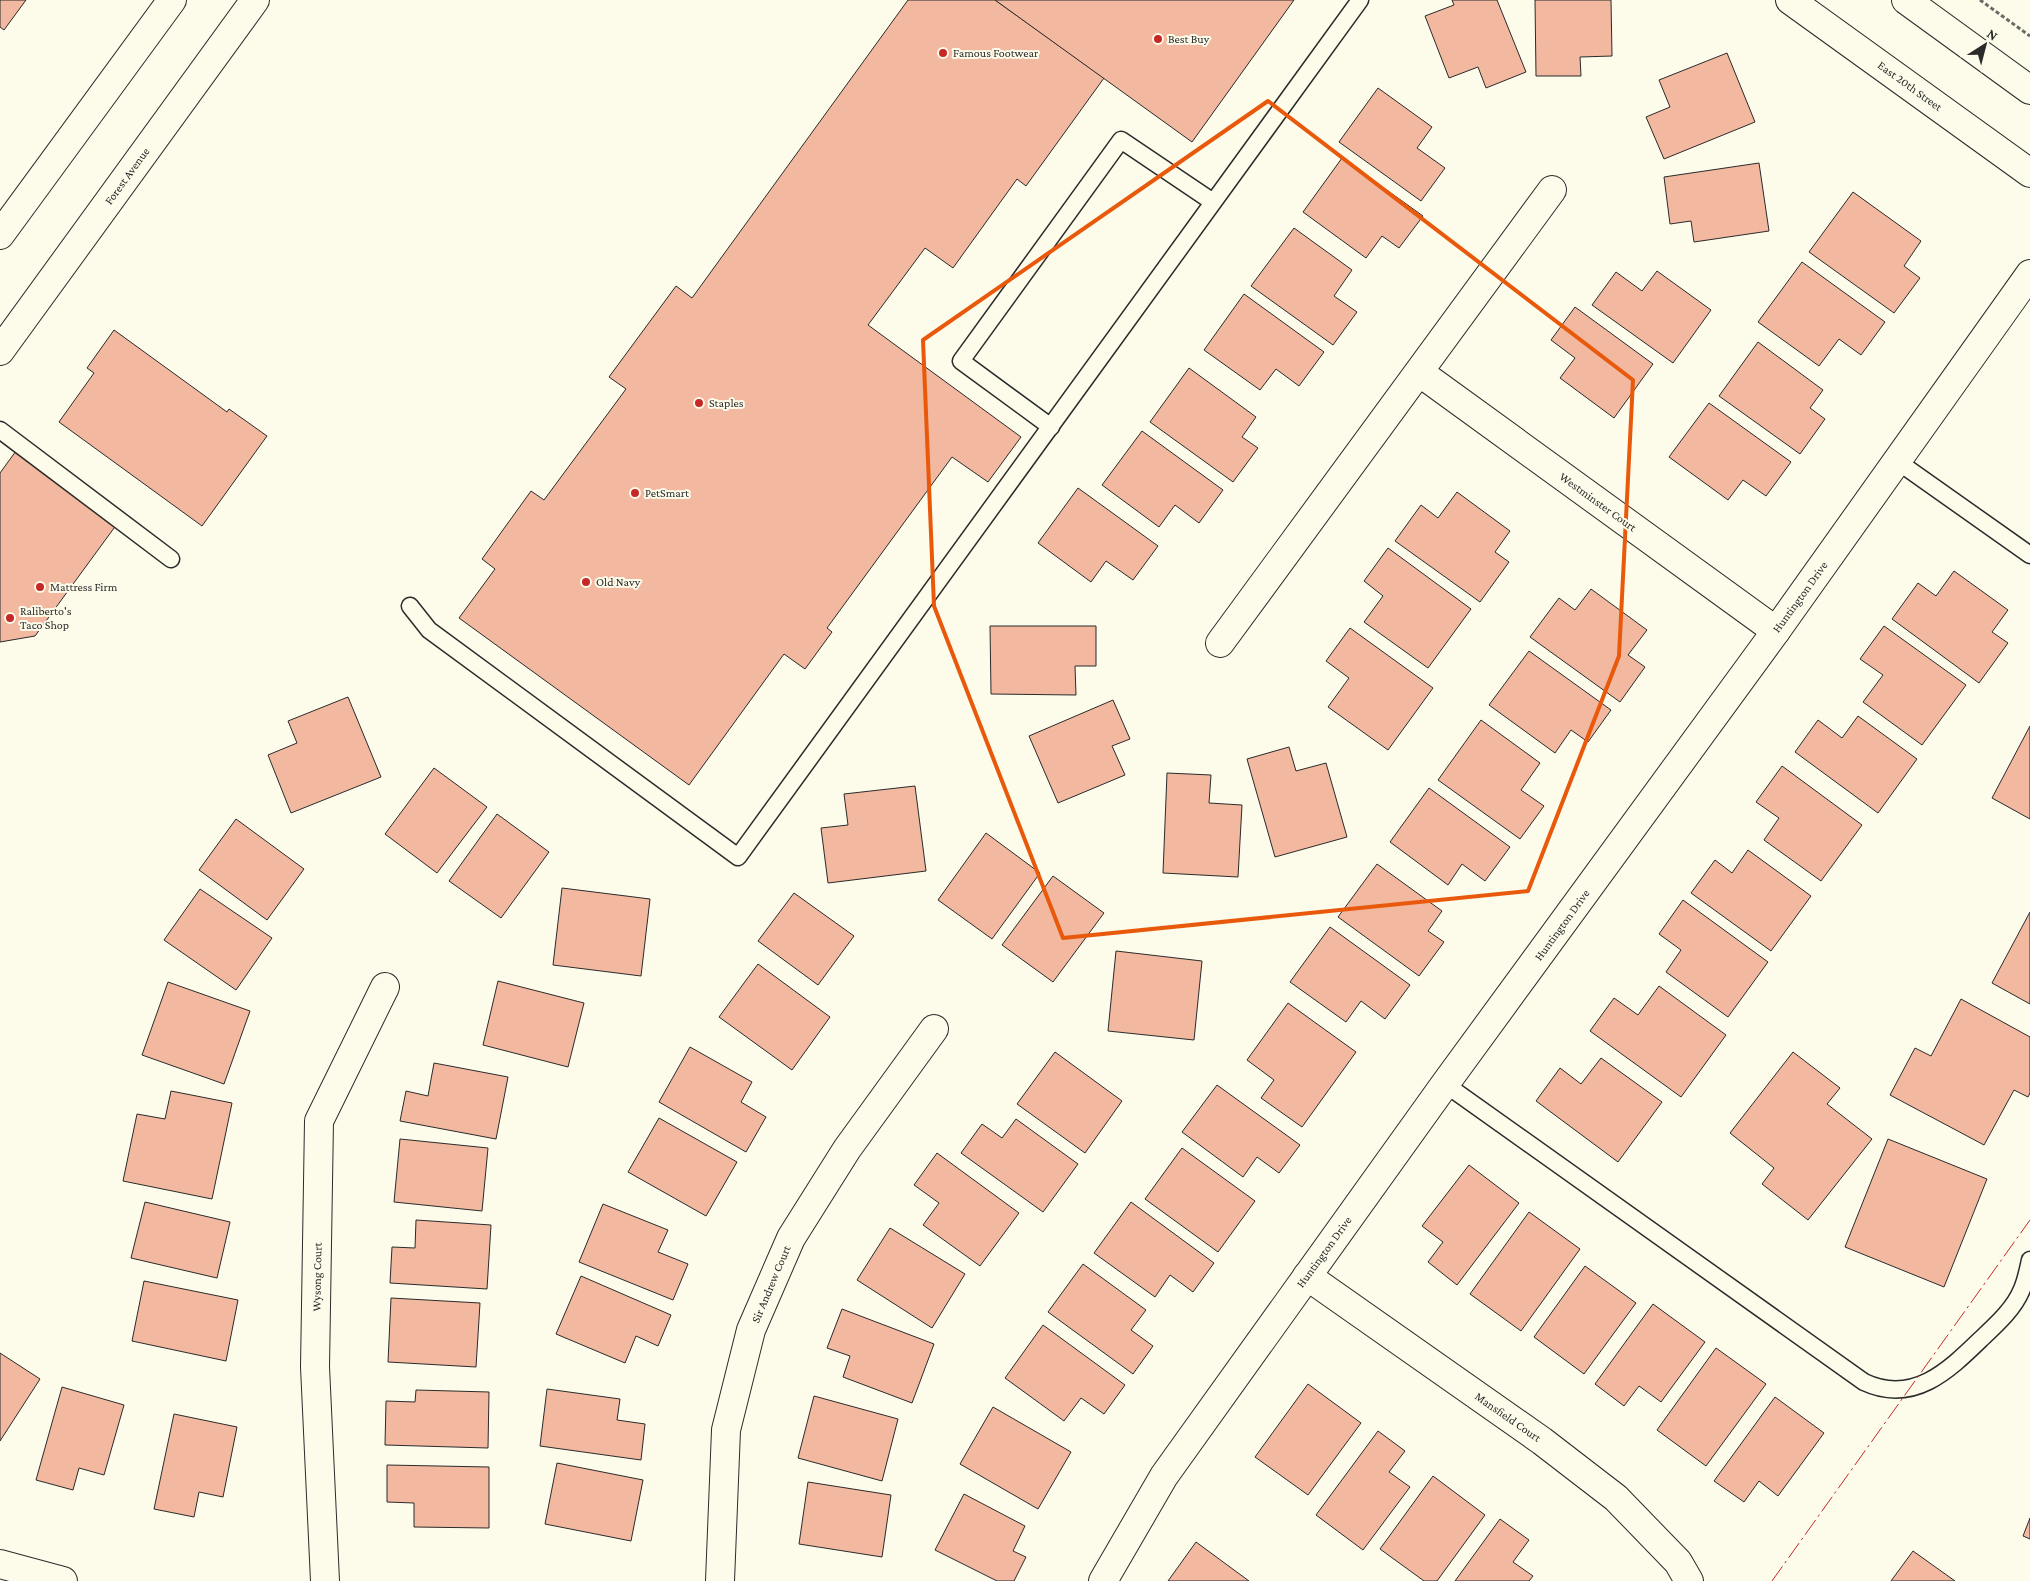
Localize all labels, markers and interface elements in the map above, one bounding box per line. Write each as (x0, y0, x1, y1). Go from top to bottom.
north arrow (1960, 20, 2010, 70)
text: N (1984, 25, 2002, 44)
place label: Best Buy (1168, 32, 1210, 46)
marker: Best Buy (1152, 33, 1164, 45)
place label: Famous Footwear (953, 46, 1039, 60)
marker: Famous Footwear (937, 47, 949, 59)
street label: East 20th Street (1875, 58, 1946, 115)
street label: Forest Avenue (102, 145, 152, 207)
place label: Staples (709, 396, 744, 410)
marker: Staples (693, 397, 705, 409)
street label: Westminster Court (1557, 469, 1640, 535)
place label: PetSmart (645, 486, 690, 500)
marker: PetSmart (629, 487, 641, 499)
street label: Huntington Drive (1769, 559, 1831, 635)
place label: Old Navy (596, 575, 641, 589)
marker: Old Navy (580, 576, 592, 588)
place label: Mattress Firm (50, 580, 118, 594)
marker: Mattress Firm (34, 581, 46, 593)
place label: Raliberto's Taco Shop (20, 604, 72, 632)
marker: Raliberto's Taco Shop (4, 612, 16, 624)
street label: Huntington Drive (1531, 887, 1593, 963)
street label: Huntington Drive (1293, 1214, 1355, 1290)
street label: Wysong Court (309, 1241, 325, 1312)
street label: Sir Andrew Court (748, 1242, 794, 1325)
street label: Mansfield Court (1472, 1389, 1545, 1446)

